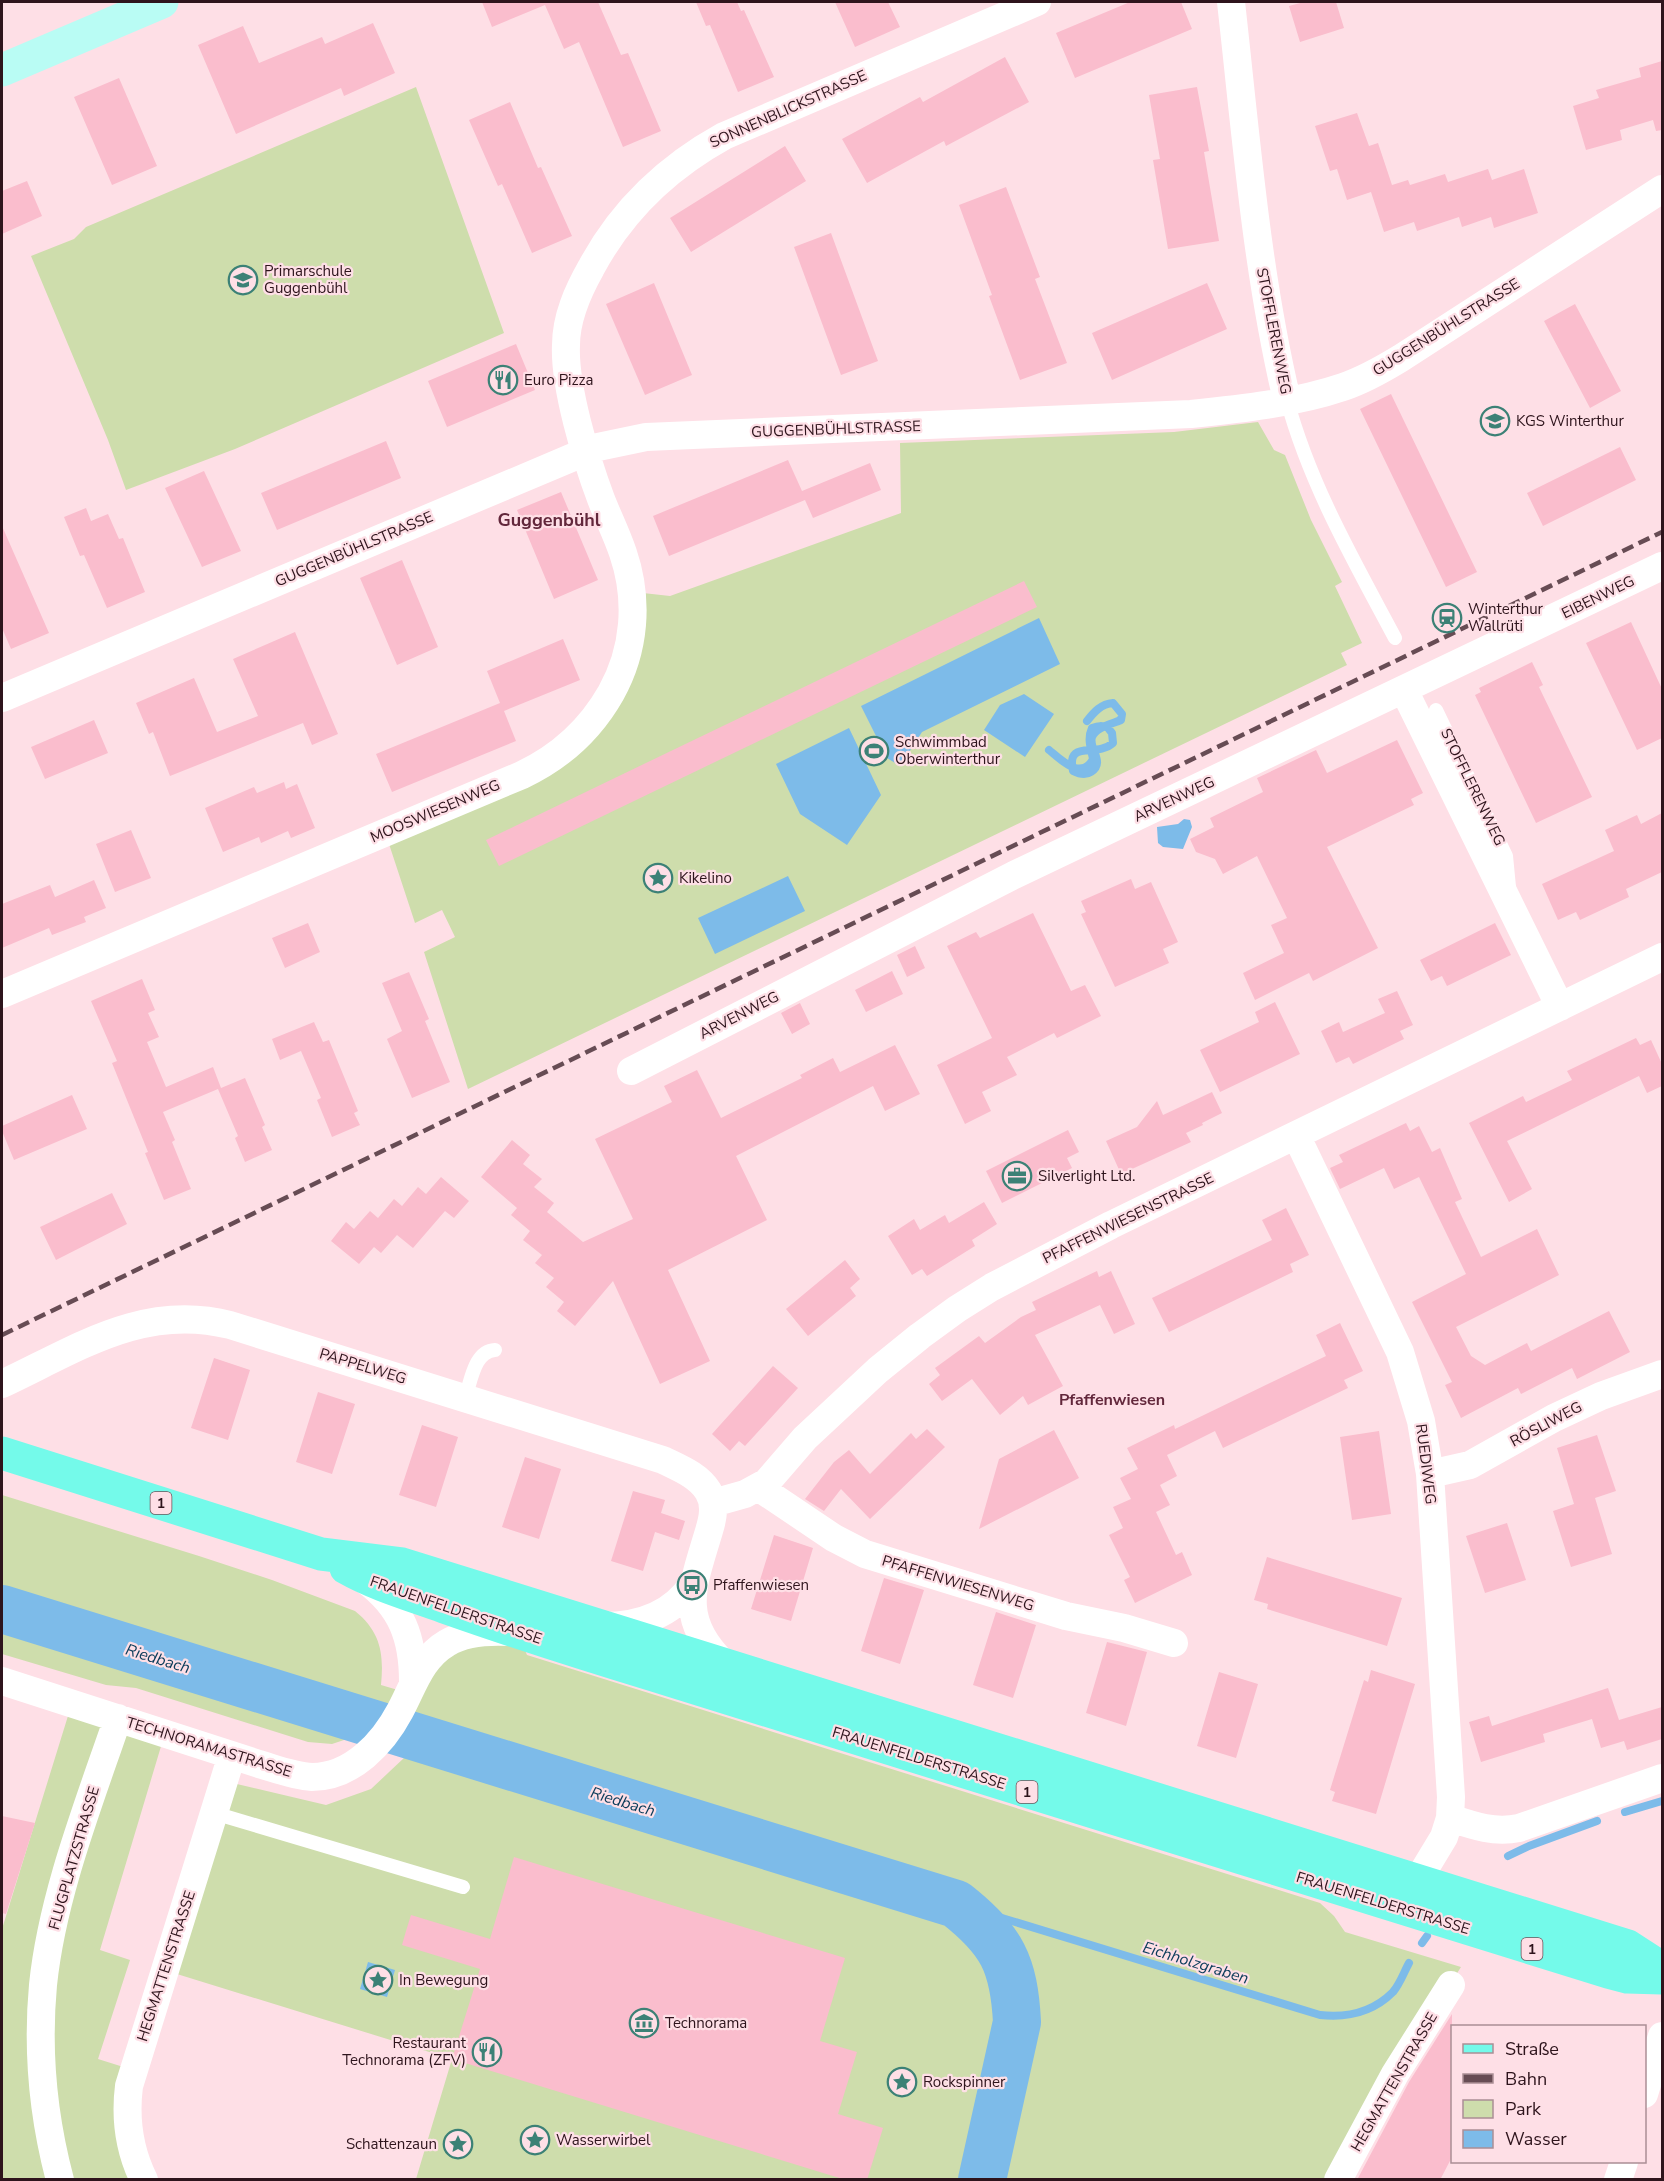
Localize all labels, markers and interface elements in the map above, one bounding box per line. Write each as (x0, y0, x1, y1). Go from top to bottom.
street label: SONNENBLICKSTRASSE (706, 65, 870, 153)
place label: Primarschule Guggenbühl (264, 261, 352, 298)
school or university icon: Primarschule Guggenbühl (227, 264, 259, 296)
street label: STOFFLERENWEG (1252, 266, 1296, 396)
street label: GUGGENBÜHLSTRASSE (1369, 274, 1523, 380)
restaurant icon: Euro Pizza (487, 364, 519, 396)
place label: Euro Pizza (524, 370, 593, 390)
school or university icon: KGS Winterthur (1479, 405, 1511, 437)
place label: KGS Winterthur (1516, 411, 1625, 431)
street label: GUGGENBÜHLSTRASSE (751, 416, 921, 442)
street label: GUGGENBÜHLSTRASSE (272, 507, 436, 591)
district label: Guggenbühl (497, 508, 601, 532)
street label: EIBENWEG (1558, 571, 1638, 623)
place label: Winterthur Wallrüti (1468, 599, 1544, 636)
station icon: Winterthur Wallrüti (1431, 602, 1463, 634)
street label: STOFFLERENWEG (1436, 725, 1510, 849)
place label: Schwimmbad Oberwinterthur (895, 732, 1001, 769)
sports icon: Schwimmbad Oberwinterthur (858, 735, 890, 767)
street label: ARVENWEG (1130, 772, 1218, 826)
street label: MOOSWIESENWEG (367, 775, 503, 847)
place icon: Kikelino (642, 862, 674, 894)
place label: Kikelino (679, 868, 732, 888)
street label: ARVENWEG (696, 986, 782, 1044)
office icon: Silverlight Ltd. (1001, 1160, 1033, 1192)
place label: Silverlight Ltd. (1038, 1166, 1135, 1186)
street label: PFAFFENWIESENSTRASSE (1039, 1168, 1217, 1268)
street label: PAPPELWEG (317, 1343, 409, 1389)
district label: Pfaffenwiesen (1059, 1389, 1165, 1411)
street label: RÖSLIWEG (1507, 1397, 1585, 1451)
street label: RUEDIWEG (1411, 1423, 1441, 1505)
road number: 1 (150, 1492, 172, 1514)
street label: PFAFFENWIESENWEG (879, 1550, 1037, 1616)
bus stop icon: Pfaffenwiesen (676, 1569, 708, 1601)
street label: FRAUENFELDERSTRASSE (367, 1571, 545, 1649)
place label: Pfaffenwiesen (713, 1575, 809, 1595)
water label: Riedbach (123, 1639, 193, 1679)
street label: TECHNORAMASTRASSE (124, 1712, 294, 1782)
street label: FRAUENFELDERSTRASSE (830, 1722, 1008, 1794)
road number: 1 (1016, 1781, 1038, 1803)
water label: Riedbach (588, 1782, 658, 1822)
street label: FLUGPLATZSTRASSE (44, 1784, 104, 1932)
street label: FRAUENFELDERSTRASSE (1294, 1867, 1472, 1939)
street label: HEGMATTENSTRASSE (132, 1888, 200, 2044)
water label: Eichholzgraben (1140, 1936, 1251, 1990)
road number: 1 (1522, 1938, 1543, 1960)
place icon: In Bewegung (362, 1964, 394, 1996)
place label: In Bewegung (399, 1970, 488, 1990)
museum icon: Technorama (628, 2007, 660, 2039)
street label: HEGMATTENSTRASSE (1346, 2009, 1442, 2155)
place label: Technorama (665, 2013, 747, 2033)
legend (1451, 2025, 1646, 2163)
place label: Restaurant Technorama (ZFV) (342, 2033, 467, 2070)
restaurant icon: Restaurant Technorama (ZFV) (471, 2036, 503, 2068)
text: Straße (1505, 2037, 1559, 2061)
place icon: Rockspinner (886, 2066, 918, 2098)
text: Bahn (1505, 2067, 1547, 2091)
place label: Rockspinner (923, 2072, 1006, 2092)
text: Park (1505, 2097, 1542, 2121)
place icon: Wasserwirbel (519, 2124, 551, 2156)
text: Wasser (1505, 2127, 1567, 2151)
place icon: Schattenzaun (442, 2128, 474, 2160)
place label: Wasserwirbel (556, 2130, 651, 2150)
place label: Schattenzaun (346, 2134, 437, 2154)

